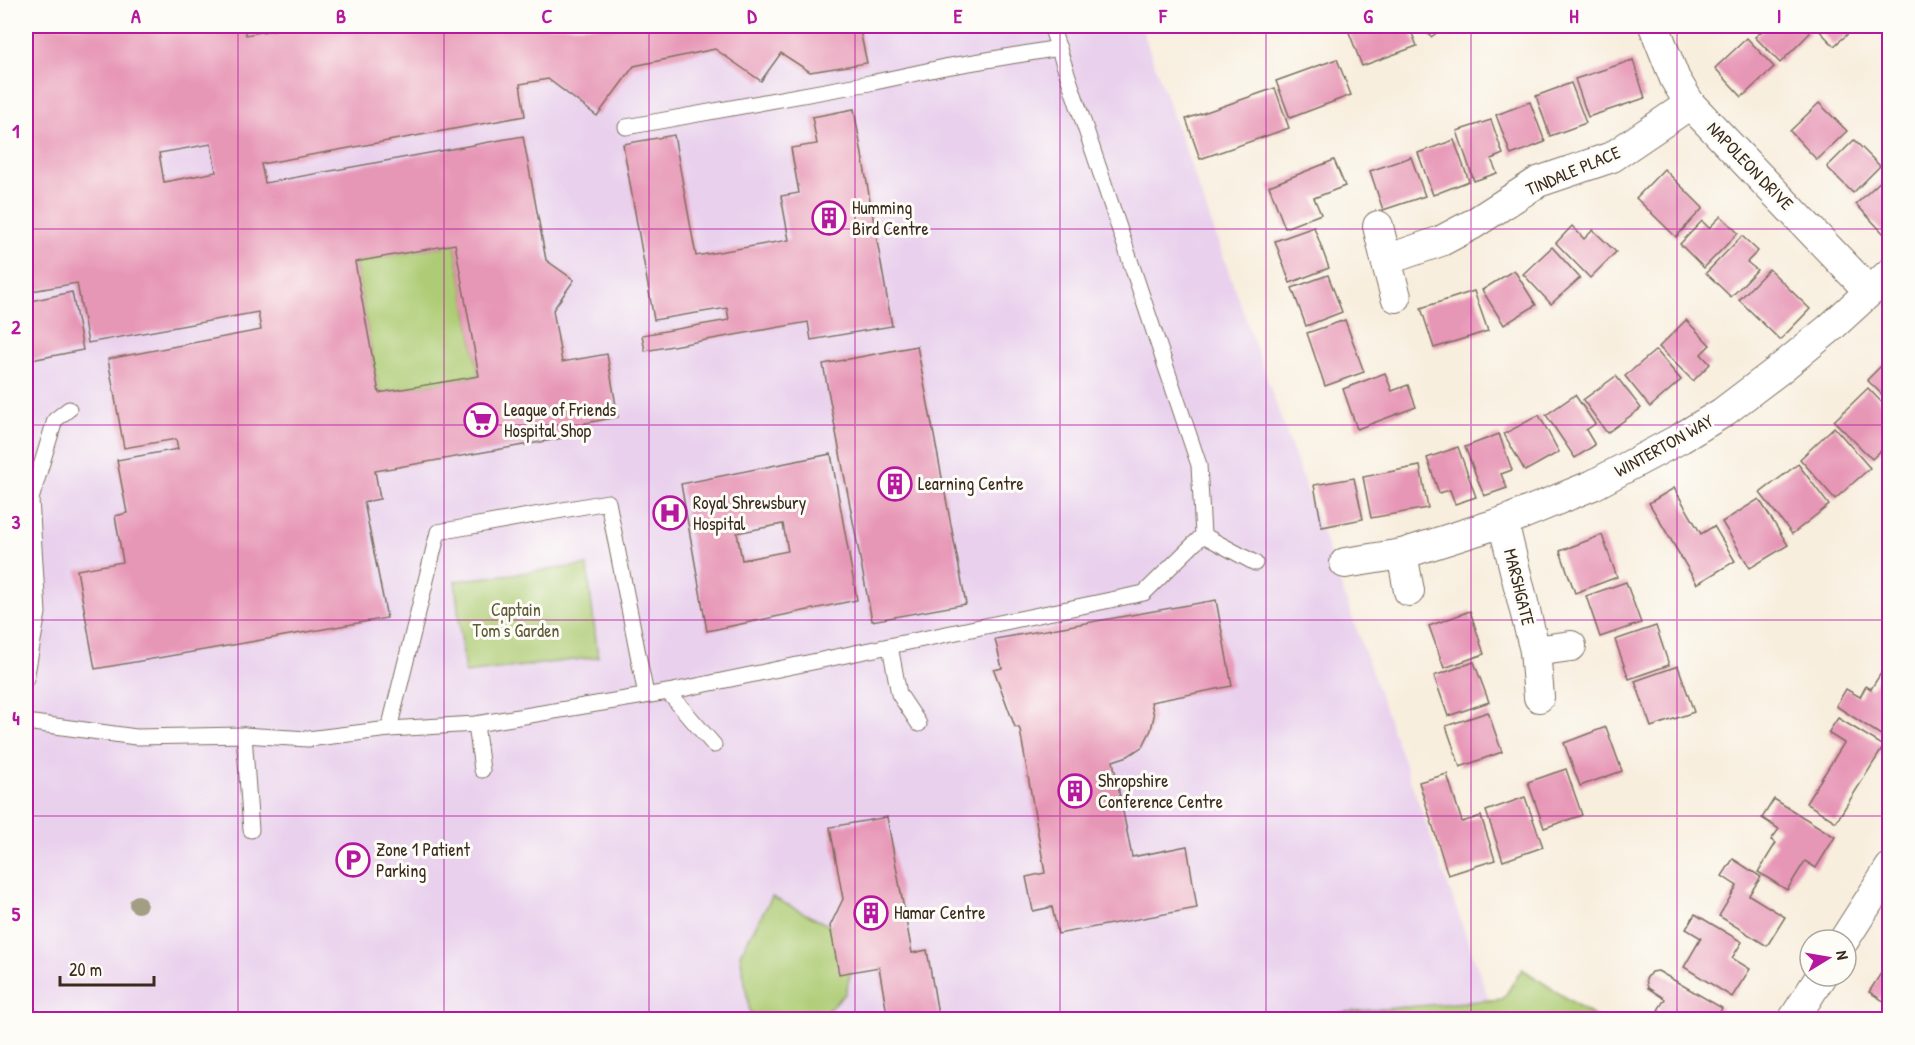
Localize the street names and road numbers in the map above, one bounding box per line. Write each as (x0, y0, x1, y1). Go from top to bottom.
street label: NAPOLEON DRIVE (1702, 116, 1799, 216)
street label: TINDALE PLACE (1522, 139, 1624, 202)
street label: WINTERTON WAY (1610, 408, 1718, 483)
street label: MARSHGATE (1498, 546, 1541, 628)

